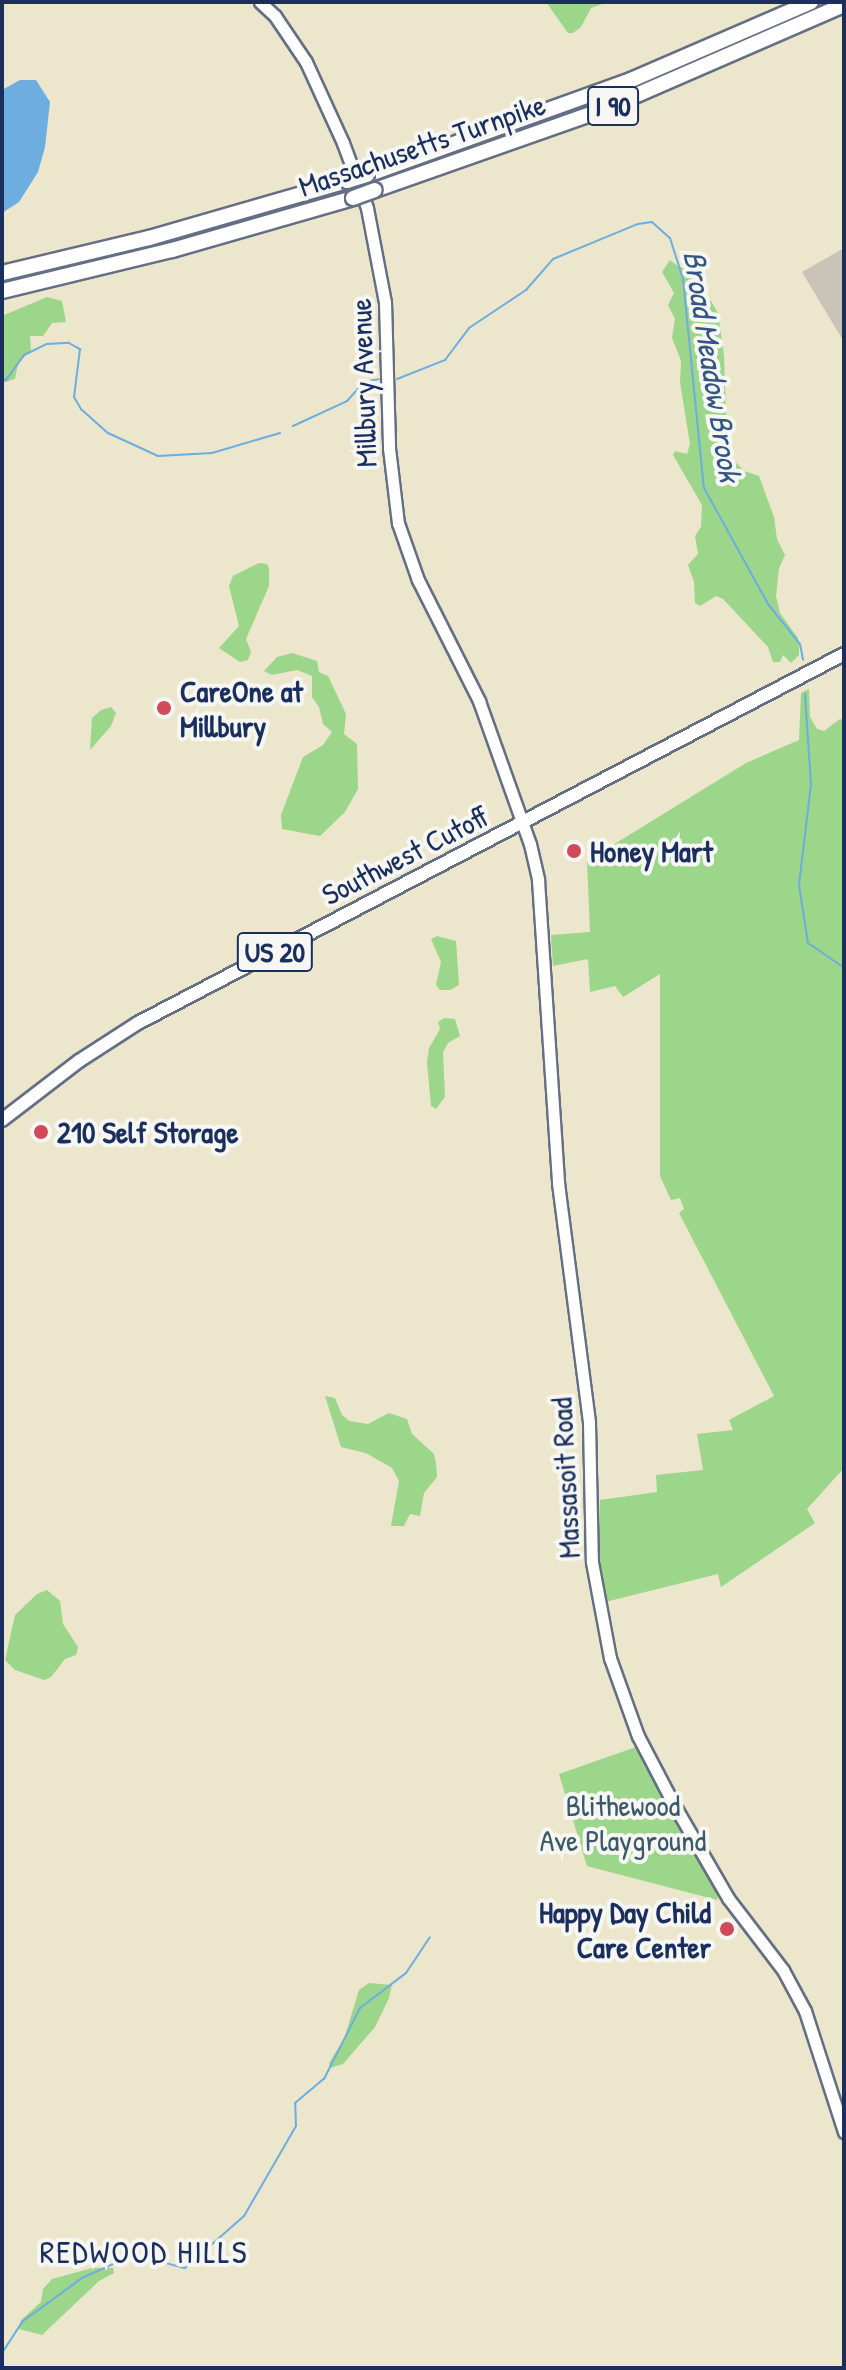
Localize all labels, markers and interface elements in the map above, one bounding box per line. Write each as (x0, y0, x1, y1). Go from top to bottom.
road number: I 90 (587, 82, 639, 130)
street label: Massachusetts Turnpike (294, 86, 550, 204)
water label: Broad Meadow Brook (675, 248, 749, 484)
street label: Millbury Avenue (342, 298, 384, 468)
place label: CareOne at Millbury (180, 673, 303, 744)
marker: CareOne at Millbury (155, 699, 173, 717)
street label: Southwest Cutoff (316, 798, 494, 912)
place label: Honey Mart (590, 833, 713, 869)
marker: Honey Mart (565, 842, 583, 860)
road number: US 20 (235, 928, 315, 976)
place label: 210 Self Storage (57, 1114, 238, 1150)
marker: 210 Self Storage (32, 1123, 50, 1141)
street label: Massasoit Road (543, 1397, 587, 1559)
park label: Blithewood Ave Playground (540, 1787, 706, 1858)
place label: Happy Day Child Care Center (539, 1894, 711, 1964)
marker: Happy Day Child Care Center (718, 1920, 736, 1938)
district label: REDWOOD HILLS (40, 2233, 248, 2271)

